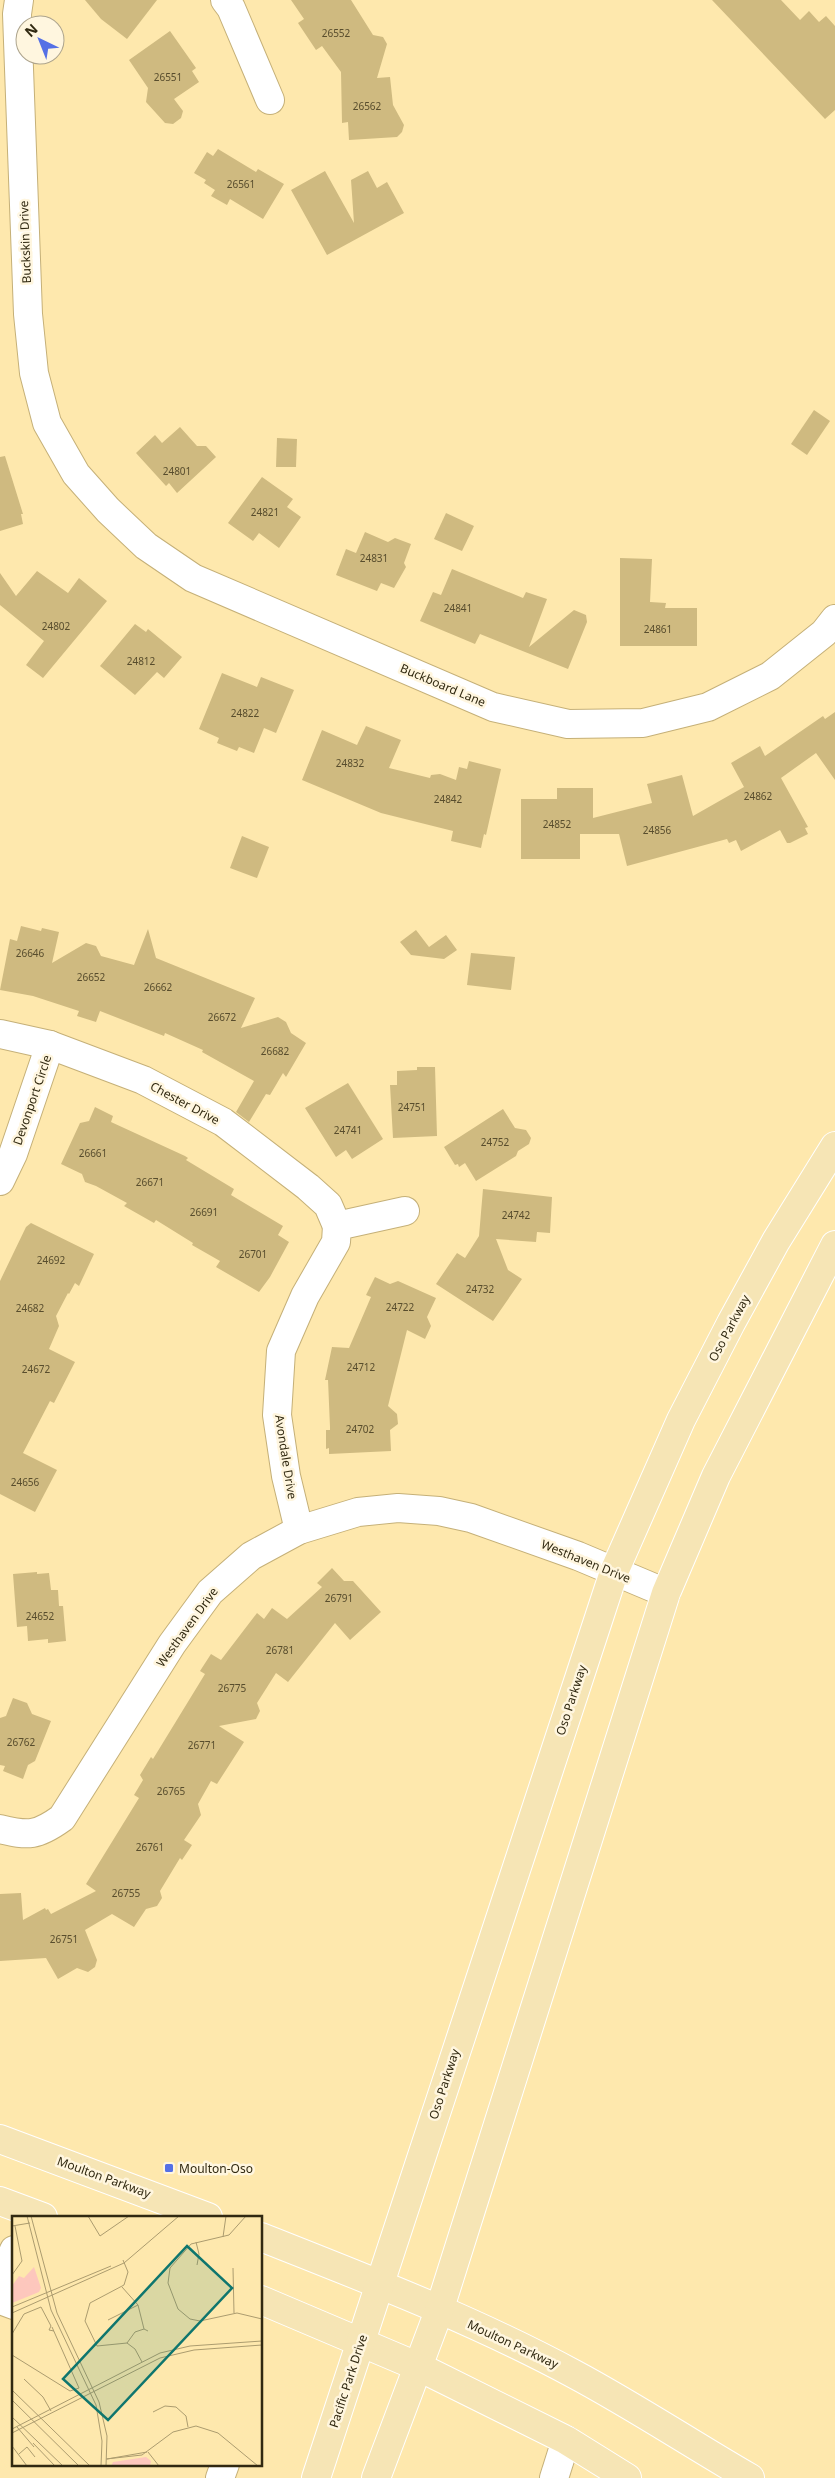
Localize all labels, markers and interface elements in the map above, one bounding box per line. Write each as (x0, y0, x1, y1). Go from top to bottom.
north arrow (15, 15, 65, 65)
text: N (20, 19, 41, 41)
house number: 26552 (322, 26, 351, 40)
house number: 26551 (154, 70, 182, 84)
house number: 26562 (353, 99, 382, 113)
house number: 26561 (227, 177, 255, 191)
street label: Buckskin Drive (15, 200, 35, 284)
house number: 24801 (163, 464, 191, 478)
house number: 24821 (251, 505, 279, 519)
house number: 24831 (360, 551, 388, 565)
house number: 24841 (444, 601, 472, 615)
house number: 24802 (42, 619, 71, 633)
house number: 24861 (644, 622, 672, 636)
house number: 24812 (127, 654, 156, 668)
street label: Buckboard Lane (398, 659, 488, 711)
house number: 24822 (231, 706, 260, 720)
house number: 24832 (336, 756, 365, 770)
house number: 24862 (744, 789, 773, 803)
house number: 24842 (434, 792, 463, 806)
house number: 24852 (543, 817, 572, 831)
house number: 24856 (643, 823, 672, 837)
house number: 26646 (16, 946, 45, 960)
house number: 26652 (77, 970, 106, 984)
house number: 26662 (144, 980, 173, 994)
house number: 26672 (208, 1010, 237, 1024)
house number: 26682 (261, 1044, 290, 1058)
street label: Devonport Circle (9, 1053, 55, 1147)
street label: Chester Drive (147, 1078, 223, 1129)
house number: 24751 (398, 1100, 426, 1114)
house number: 24741 (334, 1123, 362, 1137)
house number: 24752 (481, 1135, 510, 1149)
house number: 26661 (79, 1146, 107, 1160)
house number: 26671 (136, 1175, 164, 1189)
house number: 26691 (190, 1205, 218, 1219)
house number: 24742 (502, 1208, 531, 1222)
house number: 26701 (239, 1247, 267, 1261)
house number: 24692 (37, 1253, 66, 1267)
house number: 24732 (466, 1282, 495, 1296)
street label: Oso Parkway (704, 1291, 754, 1364)
house number: 24722 (386, 1300, 415, 1314)
house number: 24682 (16, 1301, 45, 1315)
house number: 24712 (347, 1360, 376, 1374)
house number: 24672 (22, 1362, 51, 1376)
street label: Avondale Drive (271, 1414, 301, 1501)
house number: 24702 (346, 1422, 375, 1436)
house number: 24656 (11, 1475, 40, 1489)
street label: Westhaven Drive (539, 1535, 633, 1587)
street label: Westhaven Drive (152, 1583, 222, 1670)
house number: 26791 (325, 1591, 353, 1605)
house number: 24652 (26, 1609, 55, 1623)
house number: 26781 (266, 1643, 294, 1657)
street label: Oso Parkway (552, 1662, 591, 1737)
house number: 26775 (218, 1681, 247, 1695)
house number: 26762 (7, 1735, 36, 1749)
house number: 26771 (188, 1738, 216, 1752)
house number: 26765 (157, 1784, 186, 1798)
house number: 26761 (136, 1840, 164, 1854)
house number: 26755 (112, 1886, 141, 1900)
house number: 26751 (50, 1932, 78, 1946)
street label: Oso Parkway (425, 2046, 464, 2121)
street label: Moulton Parkway (55, 2152, 154, 2202)
place label: Moulton-Oso (179, 2160, 253, 2177)
marker: Moulton-Oso (163, 2162, 175, 2174)
inset map (12, 2216, 262, 2466)
street label: Moulton Parkway (465, 2315, 562, 2373)
street label: Pacific Park Drive (325, 2332, 371, 2430)

